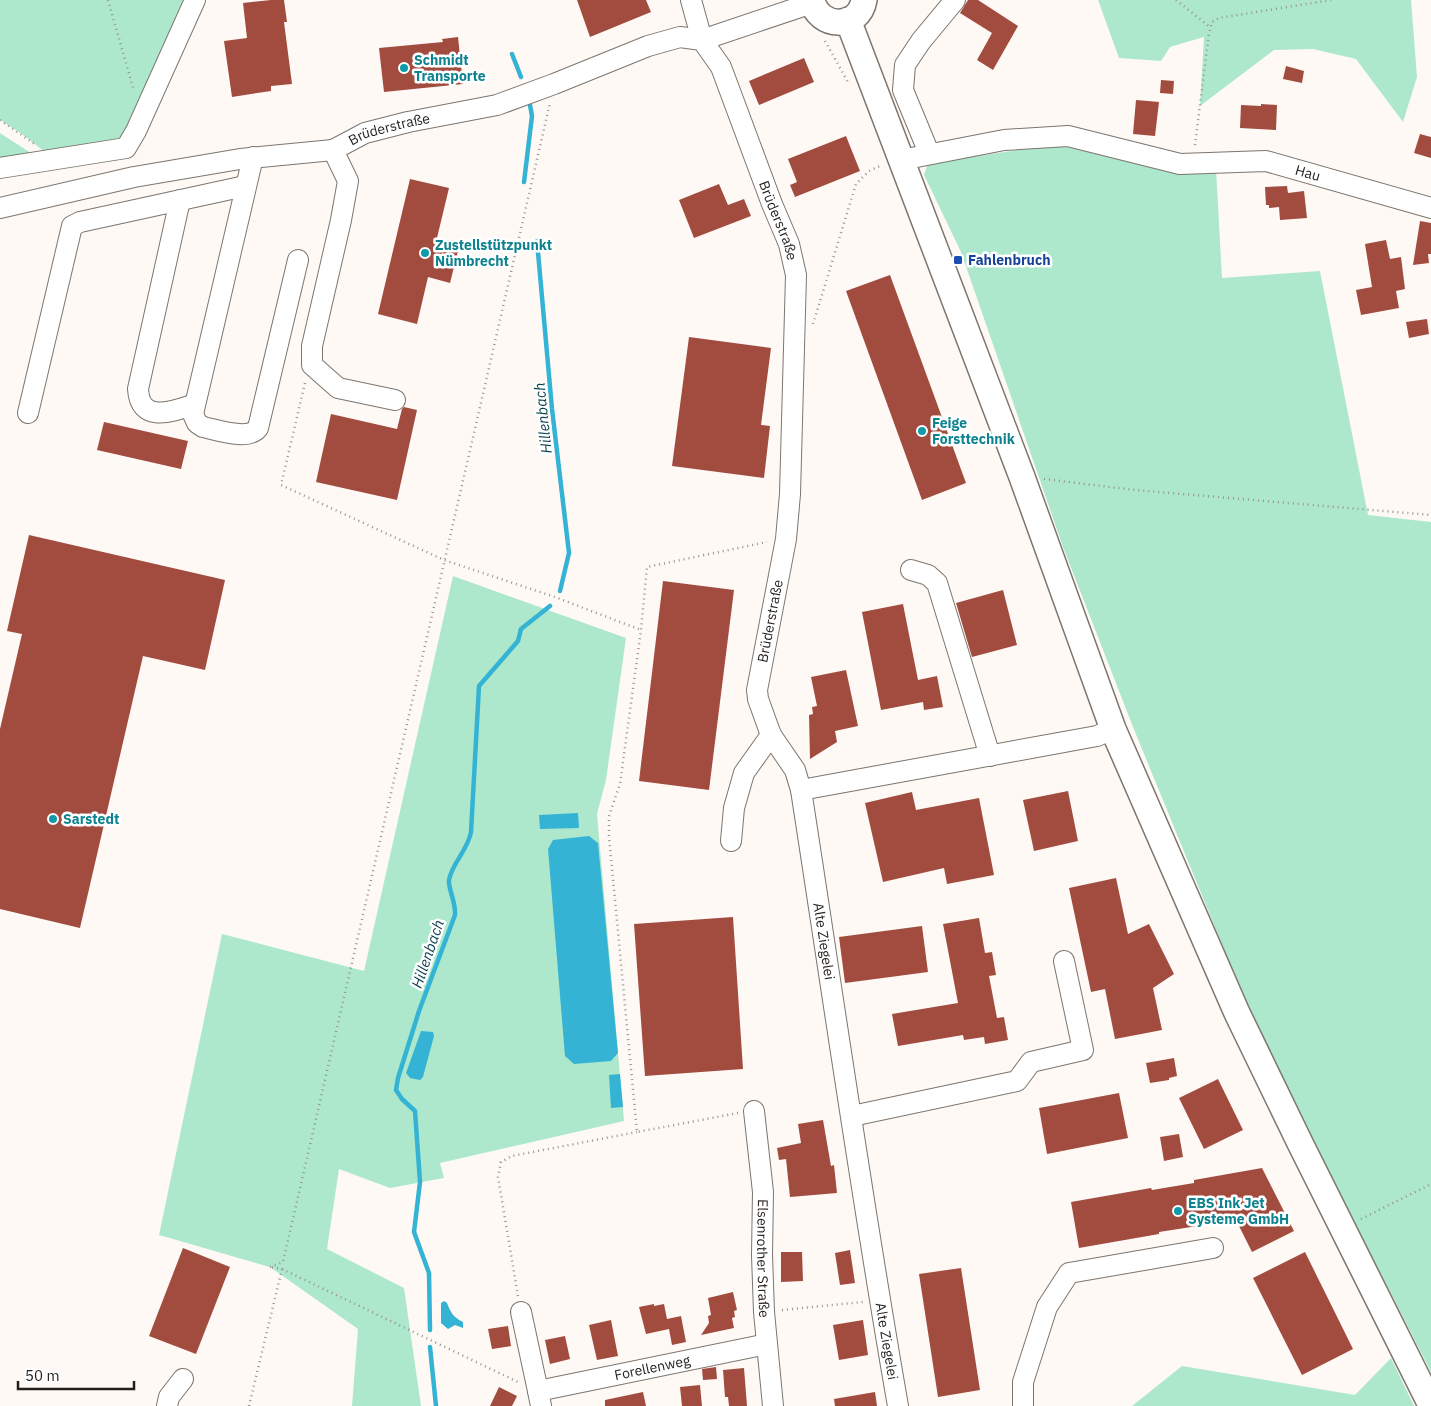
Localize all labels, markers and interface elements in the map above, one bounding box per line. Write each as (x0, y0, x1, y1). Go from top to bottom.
place label: Schmidt Transporte (414, 51, 486, 85)
marker: Schmidt Transporte (398, 62, 410, 74)
street label: Brüderstraße (345, 109, 432, 149)
street label: Hau (1293, 161, 1322, 185)
street label: Brüderstraße (755, 178, 801, 262)
place label: Zustellstützpunkt Nümbrecht (435, 236, 552, 270)
marker: Zustellstützpunkt Nümbrecht (419, 247, 431, 259)
place label: Fahlenbruch (968, 251, 1051, 269)
marker: Fahlenbruch (952, 254, 964, 266)
water label: Hillenbach (529, 382, 556, 454)
place label: Feige Forsttechnik (932, 414, 1016, 448)
marker: Feige Forsttechnik (916, 425, 928, 437)
street label: Brüderstraße (753, 578, 787, 664)
place label: Sarstedt (63, 810, 119, 828)
marker: Sarstedt (47, 813, 59, 825)
street label: Alte Ziegelei (809, 901, 839, 981)
water label: Hillenbach (407, 917, 448, 991)
place label: EBS Ink Jet Systeme GmbH (1188, 1194, 1289, 1228)
street label: Elsenrother Straße (753, 1199, 774, 1319)
marker: EBS Ink Jet Systeme GmbH (1172, 1205, 1184, 1217)
street label: Alte Ziegelei (872, 1301, 902, 1381)
street label: Forellenweg (613, 1351, 692, 1384)
scale bar (18, 1358, 134, 1390)
text: 50 m (25, 1366, 60, 1385)

